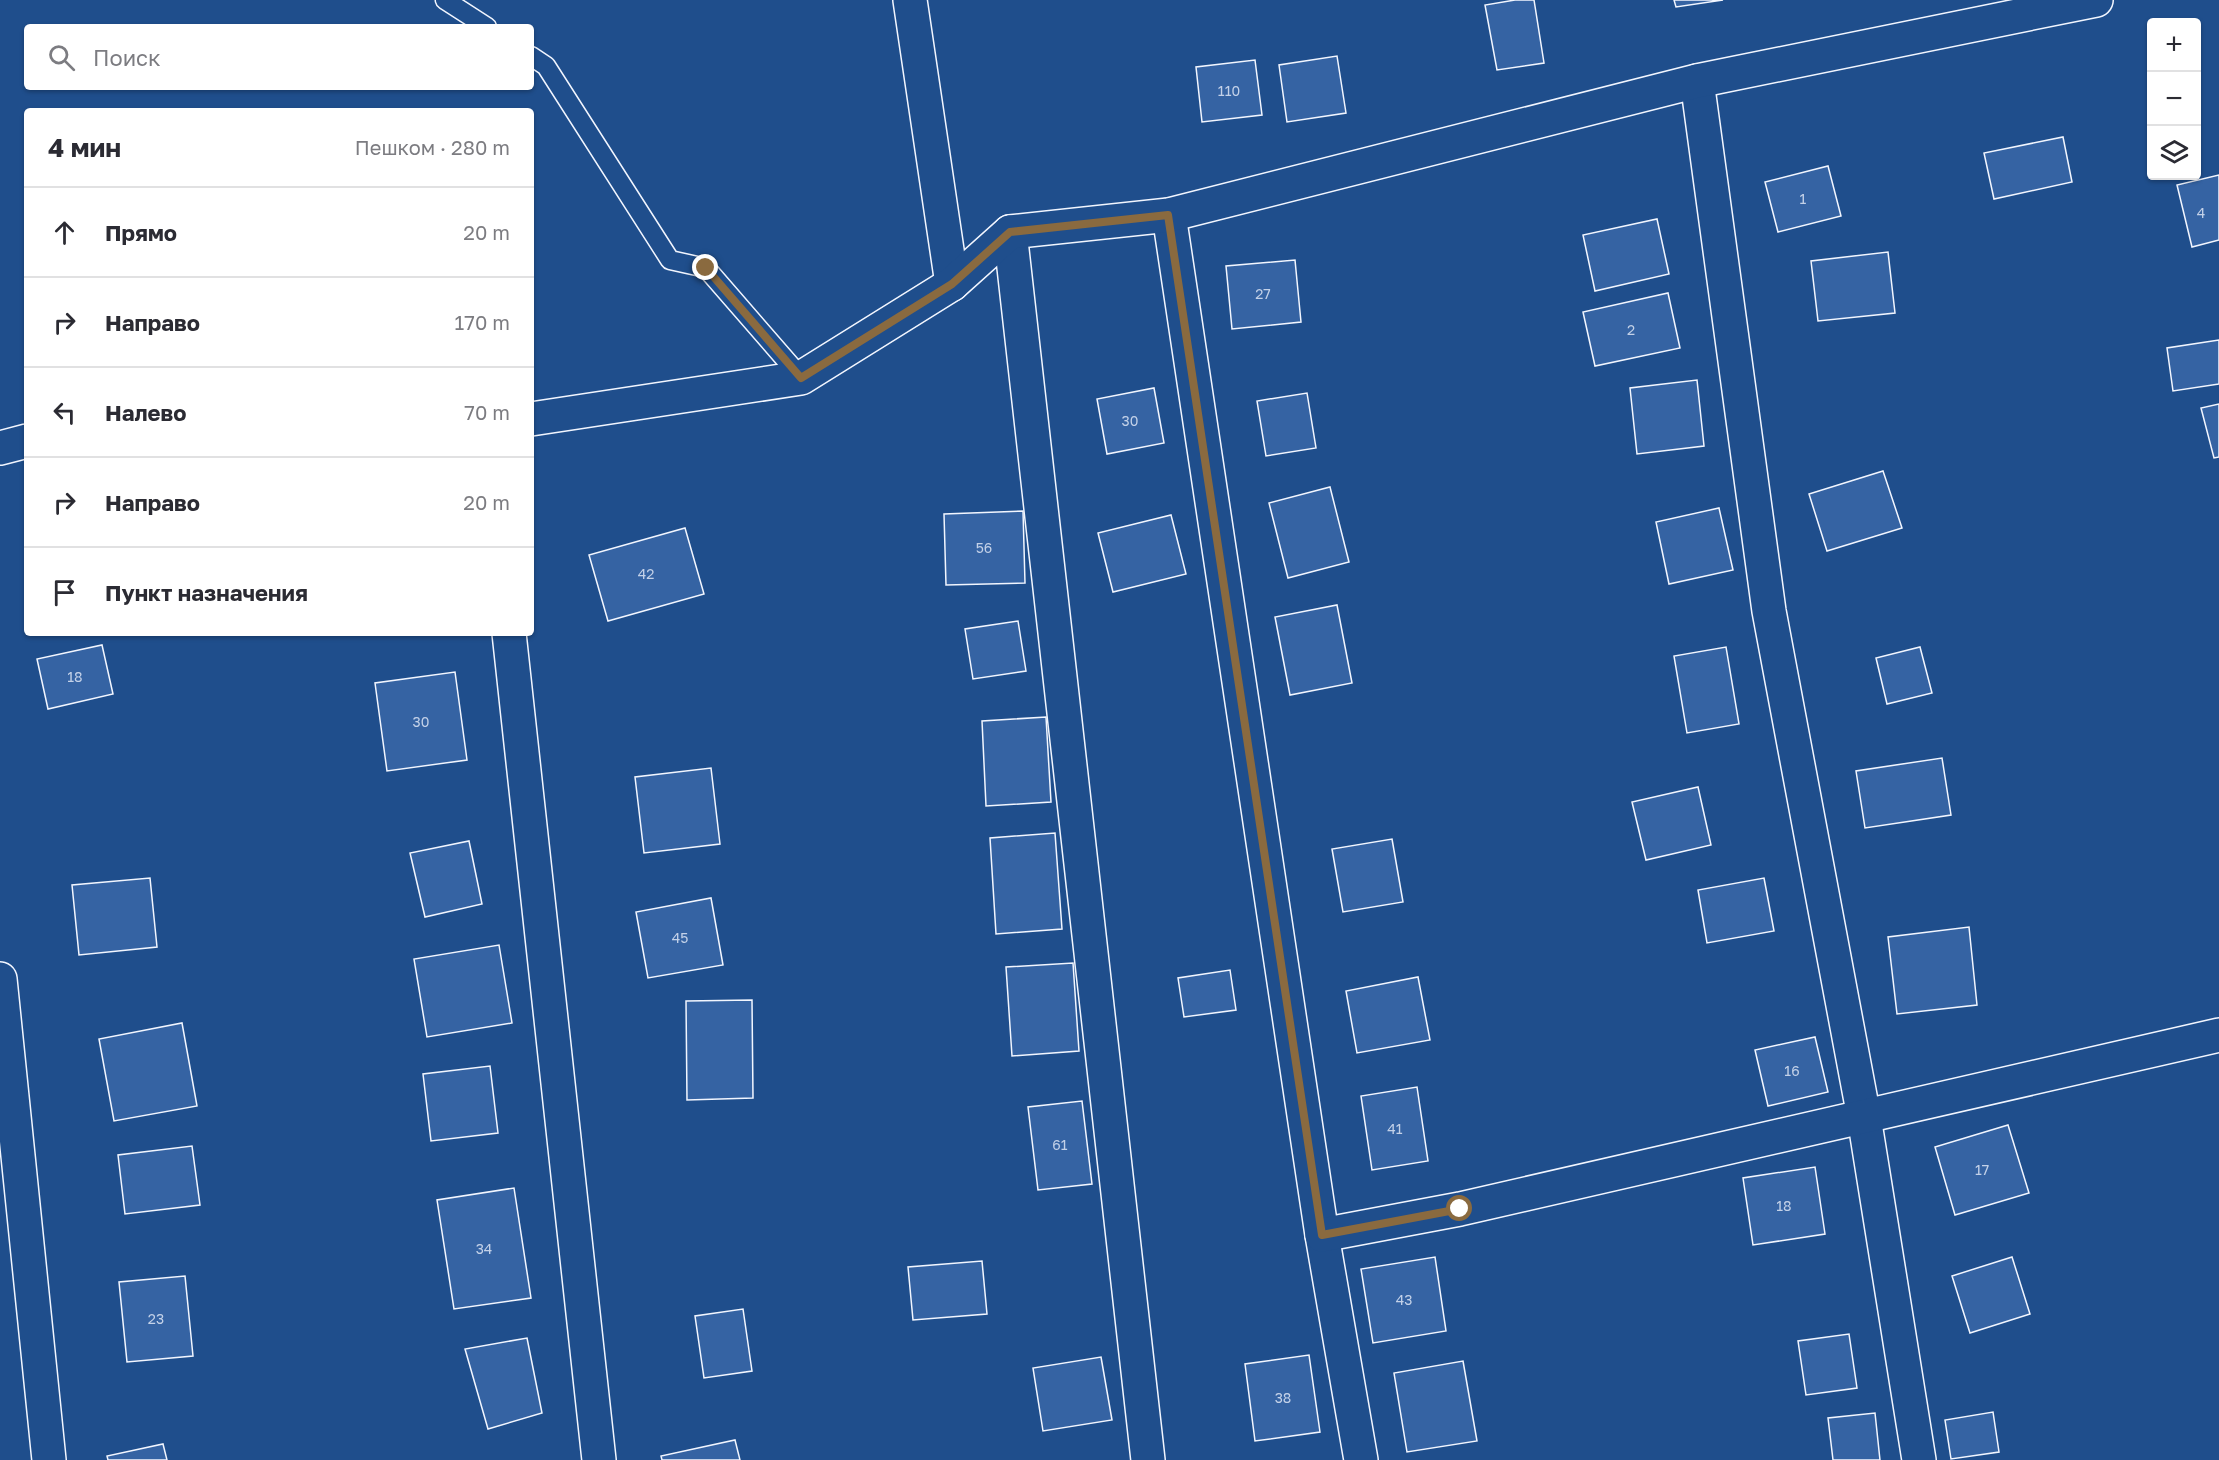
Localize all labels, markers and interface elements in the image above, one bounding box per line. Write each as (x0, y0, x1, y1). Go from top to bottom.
map controls (2147, 18, 2201, 180)
button: + (2147, 18, 2201, 72)
search box (24, 24, 534, 90)
icon: search (45, 41, 78, 74)
text: Поиск (93, 44, 161, 71)
button: − (2147, 72, 2201, 126)
house number: 110 (1218, 82, 1240, 99)
button: layers (2147, 126, 2201, 180)
text: 4 мин (48, 132, 121, 163)
text: Пешком · 280 m (355, 135, 510, 159)
house number: 1 (1800, 190, 1807, 207)
house number: 4 (2197, 204, 2205, 221)
icon: ahead (48, 216, 81, 249)
text: Прямо (105, 219, 177, 246)
text: 20 m (463, 220, 510, 244)
route end (692, 254, 718, 280)
house number: 27 (1255, 285, 1271, 302)
icon: right (48, 306, 81, 339)
text: Направо (105, 309, 200, 336)
text: 170 m (455, 310, 510, 334)
house number: 2 (1627, 321, 1635, 338)
icon: left (48, 396, 81, 429)
text: Налево (105, 399, 187, 426)
text: 70 m (464, 400, 510, 424)
house number: 30 (1122, 412, 1138, 429)
icon: right (48, 486, 81, 519)
text: Направо (105, 489, 200, 516)
text: 20 m (463, 490, 510, 514)
house number: 56 (976, 539, 992, 556)
house number: 42 (638, 565, 654, 582)
icon: arrive (48, 576, 81, 609)
text: Пункт назначения (105, 579, 308, 606)
house number: 18 (67, 668, 83, 685)
house number: 30 (413, 713, 429, 730)
house number: 45 (672, 929, 688, 946)
house number: 16 (1784, 1062, 1800, 1079)
house number: 41 (1387, 1120, 1403, 1137)
house number: 61 (1052, 1136, 1068, 1153)
house number: 17 (1975, 1161, 1989, 1178)
route start (1446, 1195, 1472, 1221)
house number: 18 (1776, 1197, 1792, 1214)
house number: 34 (476, 1240, 492, 1257)
house number: 43 (1396, 1291, 1412, 1308)
house number: 23 (148, 1310, 164, 1327)
house number: 38 (1275, 1389, 1291, 1406)

